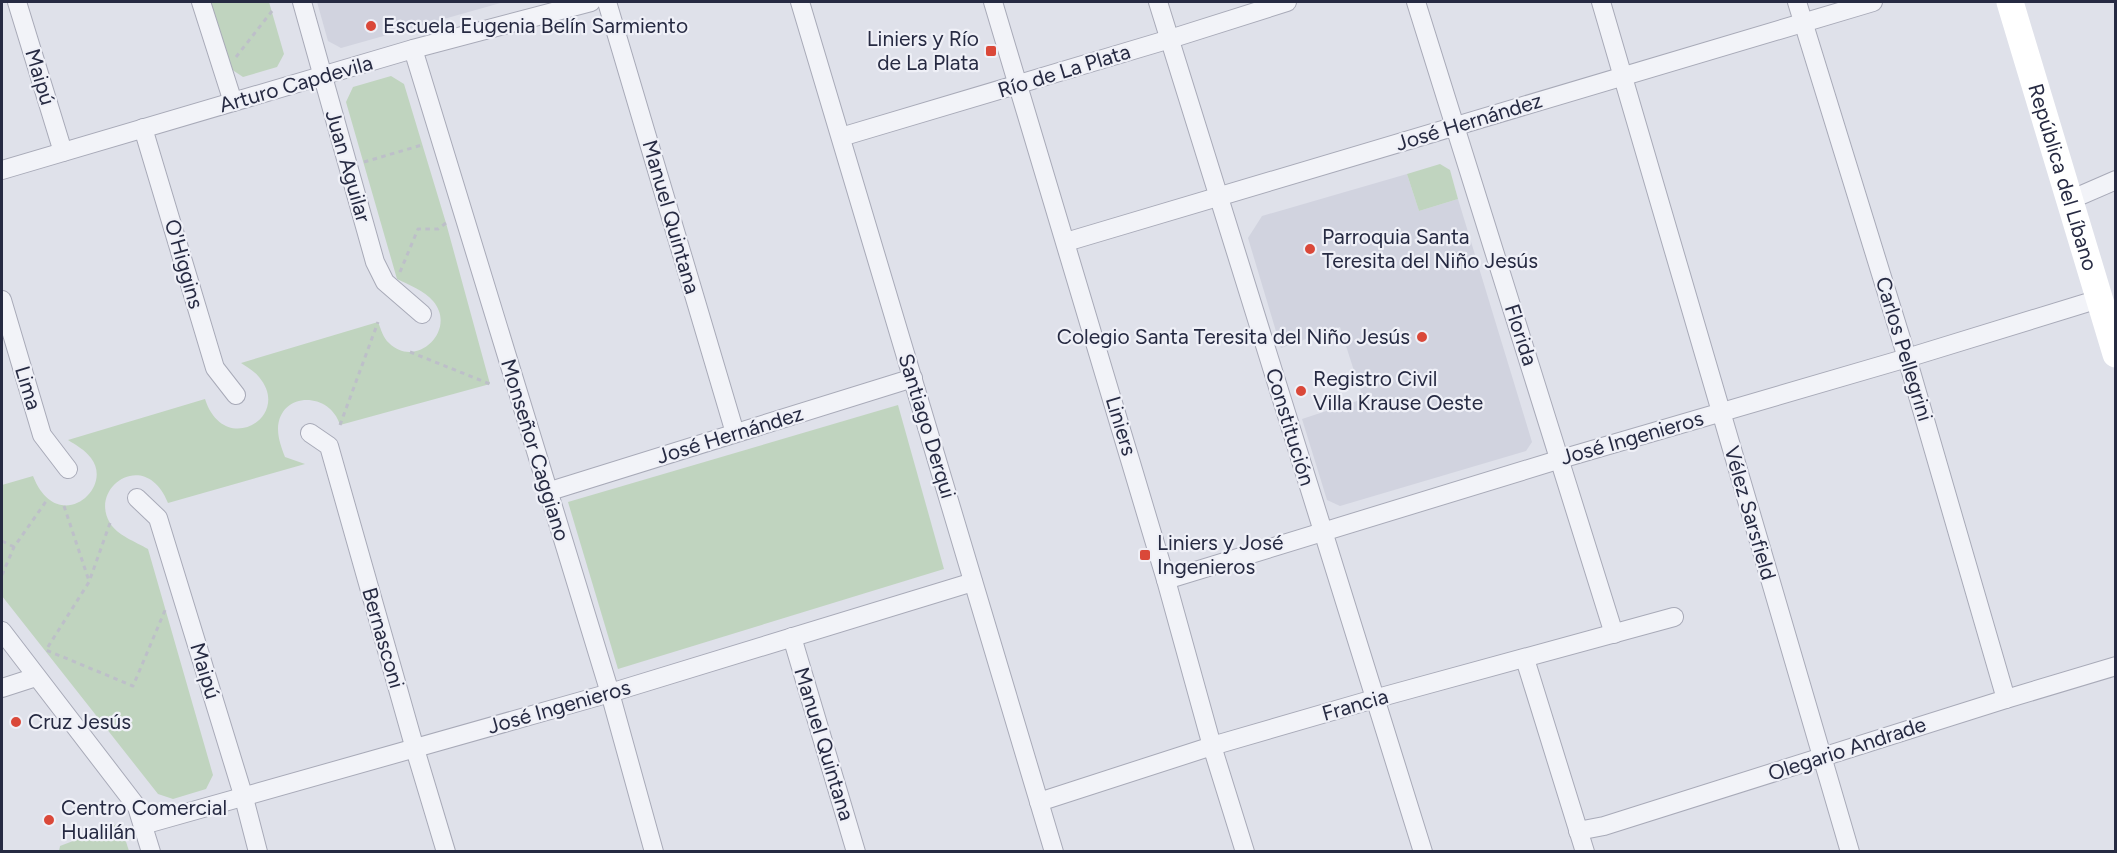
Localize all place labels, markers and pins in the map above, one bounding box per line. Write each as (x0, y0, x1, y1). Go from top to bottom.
place label: Escuela Eugenia Belín Sarmiento (383, 13, 688, 38)
marker: Escuela Eugenia Belín Sarmiento (364, 19, 378, 33)
place label: Liniers y Río de La Plata (867, 26, 979, 75)
marker: Liniers y Río de La Plata (984, 44, 998, 58)
place label: Parroquia Santa Teresita del Niño Jesús (1322, 224, 1538, 273)
marker: Parroquia Santa Teresita del Niño Jesús (1303, 242, 1317, 256)
place label: Colegio Santa Teresita del Niño Jesús (1057, 324, 1410, 349)
marker: Colegio Santa Teresita del Niño Jesús (1415, 330, 1429, 344)
place label: Registro Civil Villa Krause Oeste (1313, 366, 1483, 415)
marker: Registro Civil Villa Krause Oeste (1294, 384, 1308, 398)
place label: Liniers y José Ingenieros (1157, 530, 1283, 579)
marker: Liniers y José Ingenieros (1138, 548, 1152, 562)
place label: Cruz Jesús (28, 709, 131, 734)
marker: Cruz Jesús (9, 715, 23, 729)
place label: Centro Comercial Hualilán (61, 795, 227, 844)
marker: Centro Comercial Hualilán (42, 813, 56, 827)

